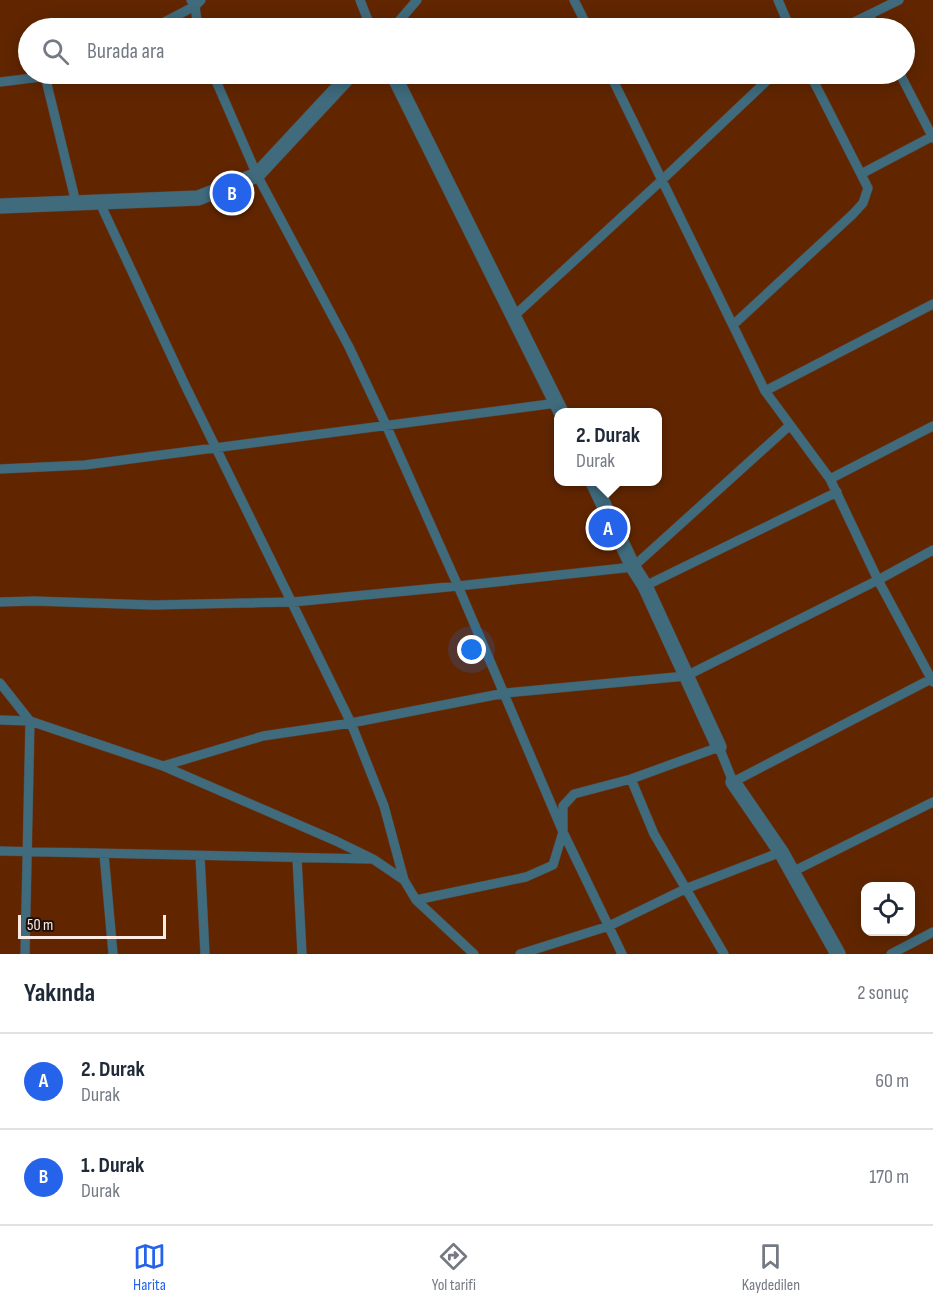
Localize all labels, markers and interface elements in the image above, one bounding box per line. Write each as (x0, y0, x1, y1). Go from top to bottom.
search box (18, 18, 915, 84)
icon: search (39, 35, 72, 68)
text: Burada ara (87, 38, 164, 65)
pin: B (212, 170, 252, 216)
popup (554, 408, 662, 486)
text: 2. Durak (576, 422, 640, 449)
text: Durak (576, 449, 615, 473)
pin: A (588, 506, 628, 550)
your location (457, 635, 486, 664)
map controls (861, 882, 915, 936)
button: locate (861, 882, 915, 936)
scale bar (18, 912, 166, 940)
text: 50 m (27, 916, 53, 935)
text: Yakında (24, 978, 95, 1009)
text: 2 sonuç (857, 981, 909, 1005)
text: 2. Durak (81, 1056, 145, 1083)
text: A (39, 1069, 48, 1093)
text: 60 m (875, 1069, 909, 1093)
text: Durak (81, 1083, 120, 1107)
text: 1. Durak (81, 1152, 144, 1179)
text: B (39, 1165, 48, 1189)
text: 170 m (869, 1165, 909, 1189)
text: Durak (81, 1179, 120, 1203)
tab: Harita (133, 1240, 166, 1295)
tab: Yol tarifi (432, 1240, 476, 1295)
tab: Kaydedilen (742, 1240, 800, 1295)

